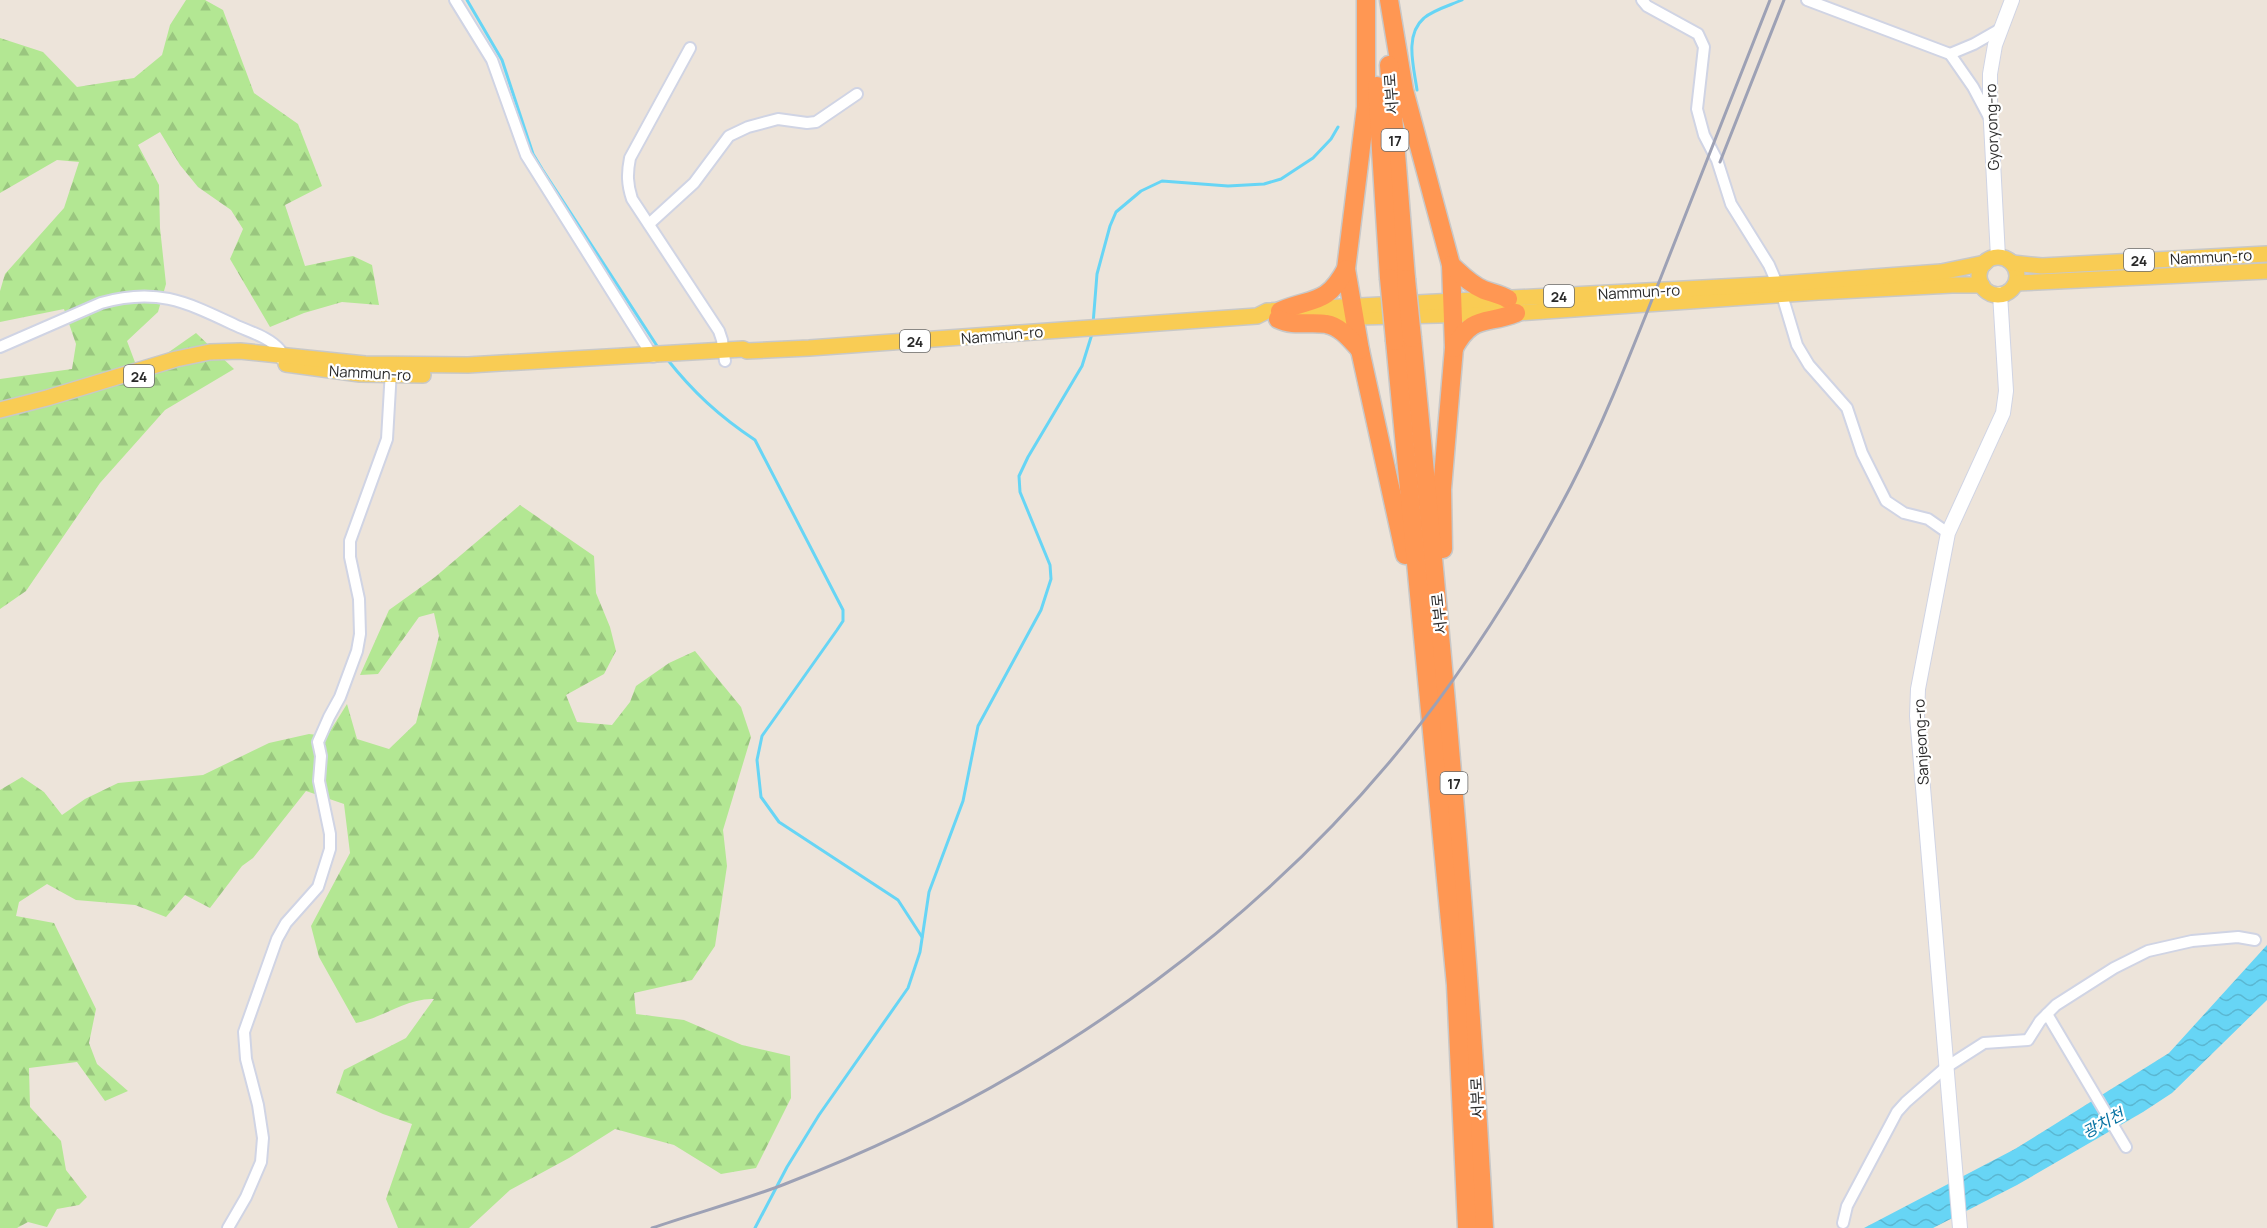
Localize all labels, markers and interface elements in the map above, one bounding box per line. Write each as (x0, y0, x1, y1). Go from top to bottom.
street label: 서부로 (1379, 73, 1403, 115)
street label: Gyoryong-ro (1980, 83, 2004, 171)
road number: 17 (1382, 129, 1408, 151)
street label: Nammun-ro (2169, 244, 2253, 270)
road number: 24 (2124, 249, 2154, 271)
street label: Nammun-ro (1597, 279, 1681, 305)
road number: 24 (1544, 285, 1574, 307)
street label: Nammun-ro (960, 321, 1044, 349)
road number: 24 (900, 330, 930, 352)
street label: Nammun-ro (328, 360, 412, 386)
road number: 24 (124, 365, 154, 387)
street label: 서부로 (1426, 592, 1452, 636)
street label: Sanjeong-ro (1908, 698, 1934, 786)
road number: 17 (1440, 772, 1468, 794)
street label: 서부로 (1465, 1077, 1489, 1119)
water label: 광치천 (2078, 1102, 2130, 1143)

